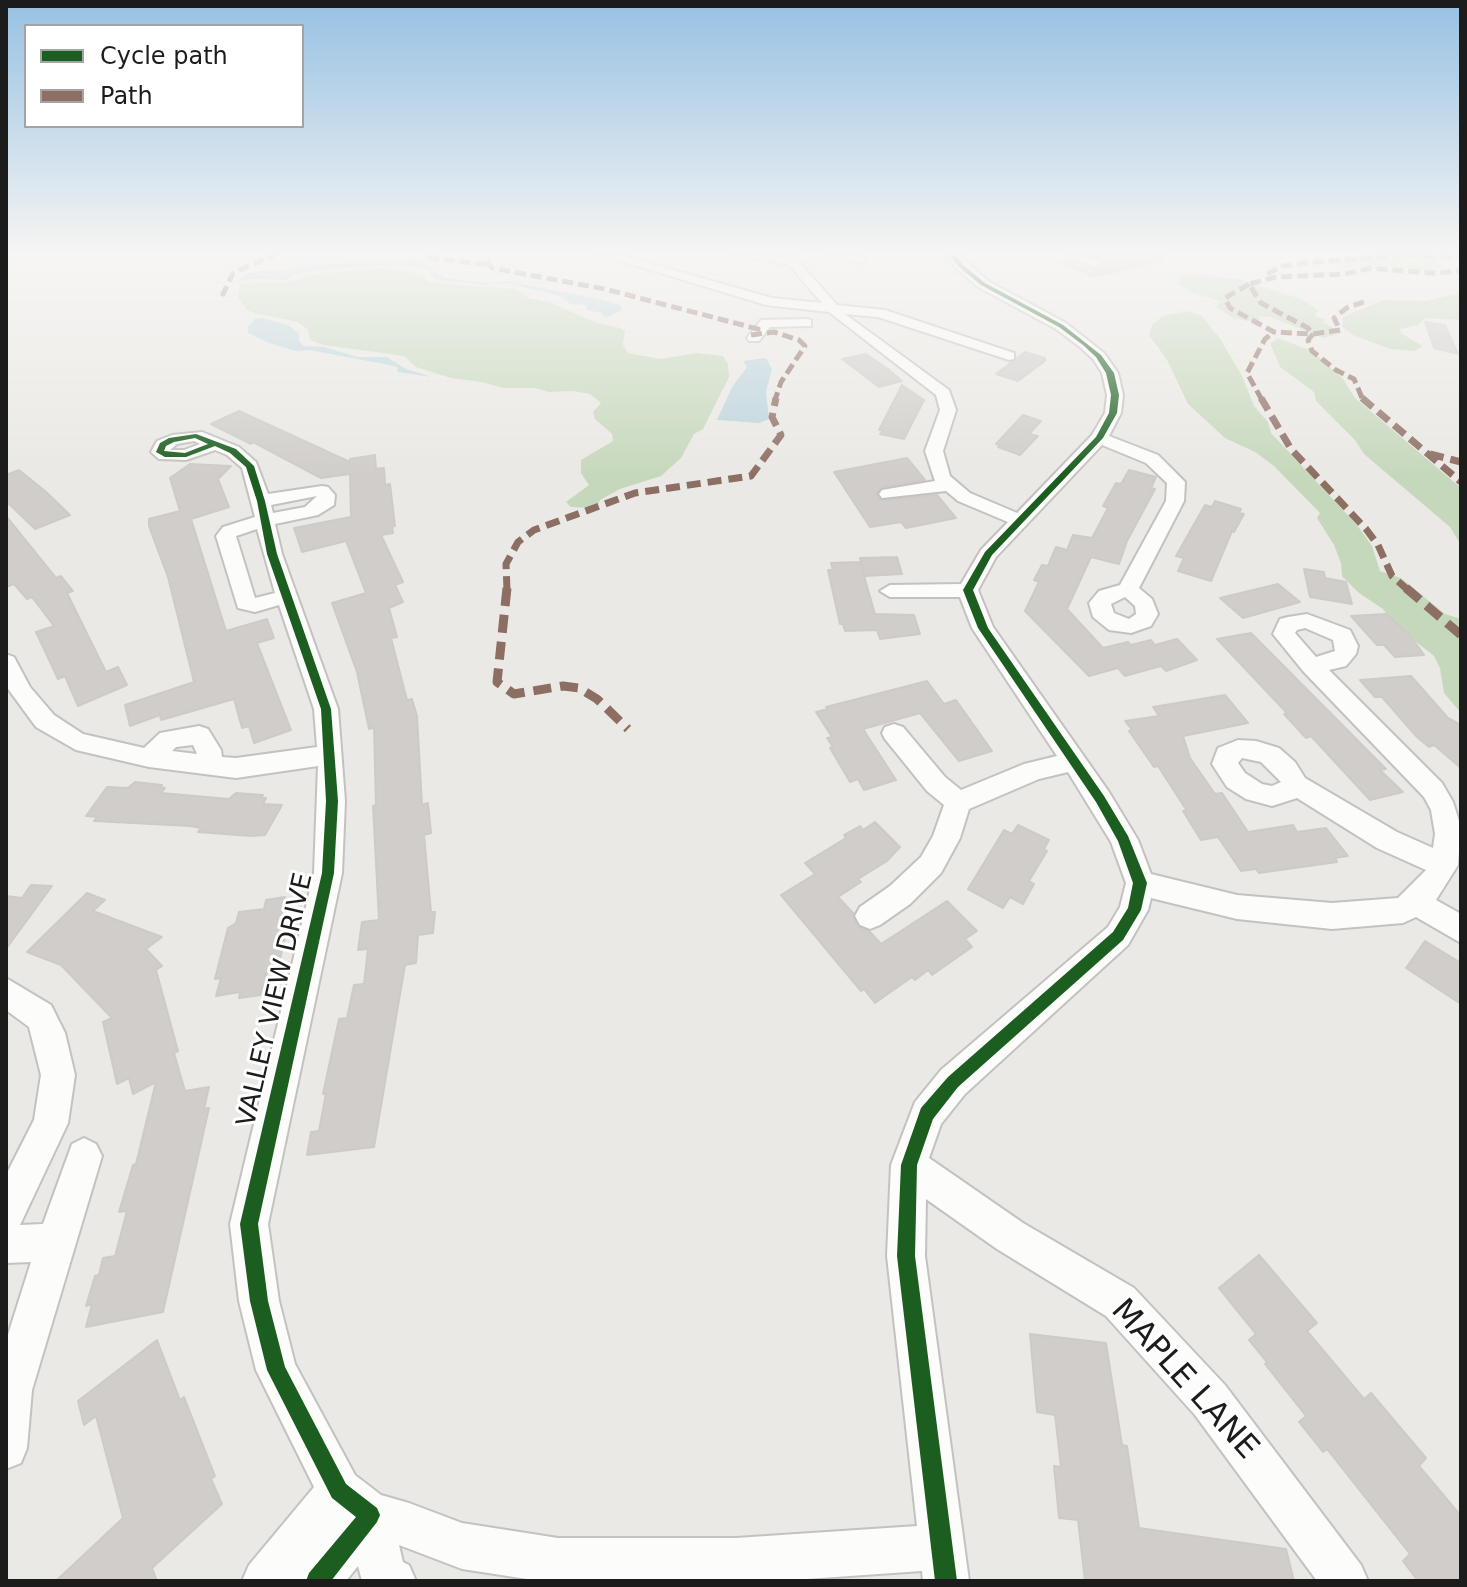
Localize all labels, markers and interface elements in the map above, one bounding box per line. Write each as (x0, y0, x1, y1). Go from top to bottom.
legend (24, 24, 304, 128)
text: Cycle path (100, 42, 228, 70)
text: Path (100, 82, 153, 110)
street label: VALLEY VIEW DRIVE (232, 870, 320, 1130)
street label: MAPLE LANE (1102, 1292, 1266, 1468)

